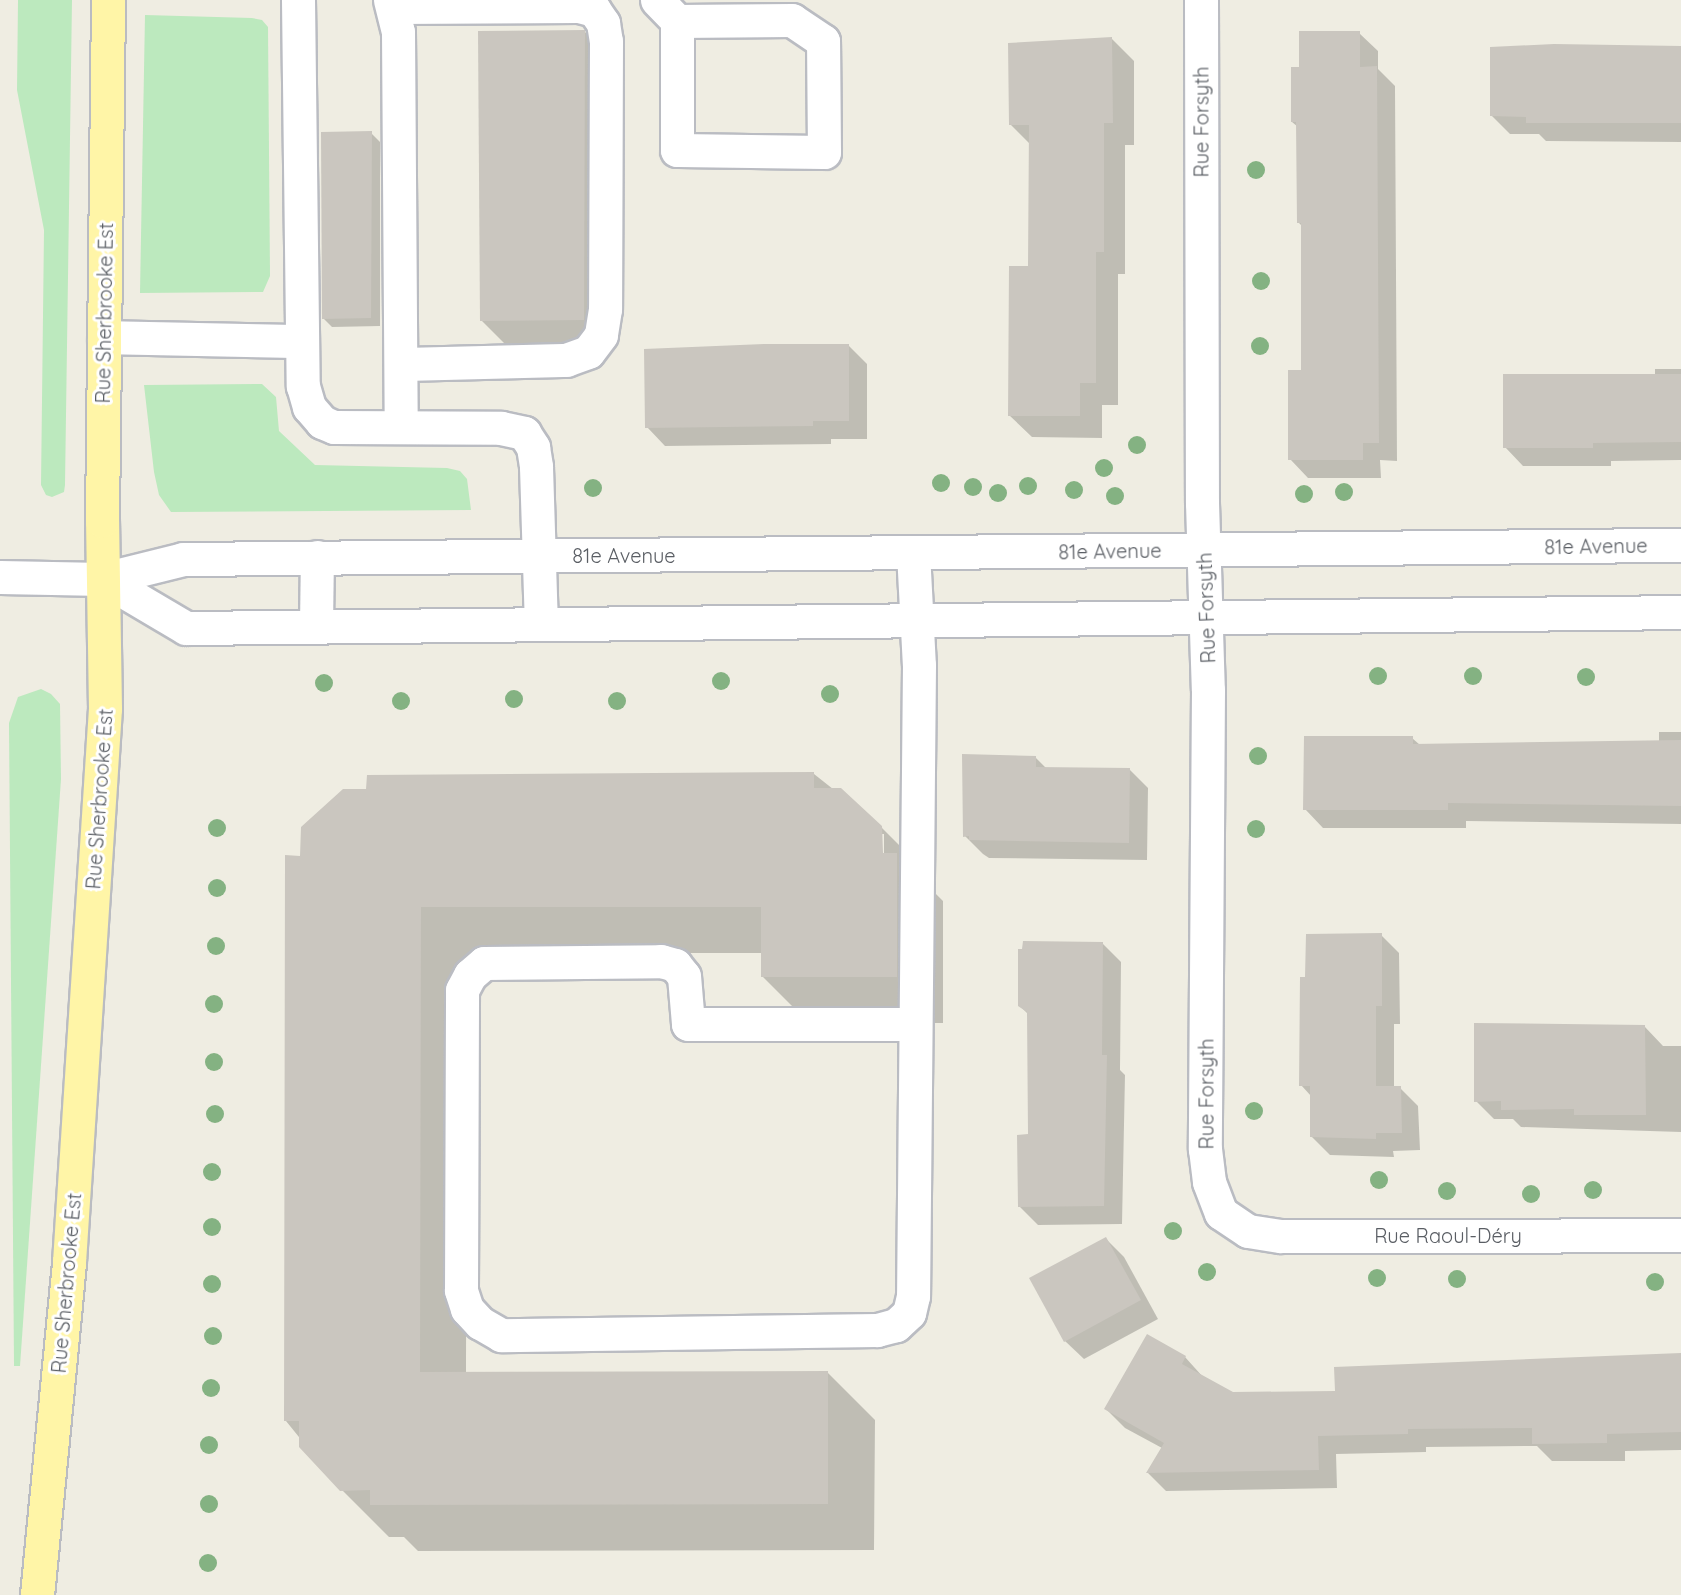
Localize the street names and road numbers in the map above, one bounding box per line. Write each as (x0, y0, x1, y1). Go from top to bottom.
street label: Rue Forsyth (1189, 66, 1213, 178)
street label: Rue Sherbrooke Est (90, 222, 118, 404)
street label: 81e Avenue (1544, 533, 1648, 559)
street label: 81e Avenue (1058, 538, 1162, 564)
street label: 81e Avenue (572, 543, 676, 567)
street label: Rue Forsyth (1192, 552, 1220, 664)
street label: Rue Sherbrooke Est (81, 708, 117, 890)
street label: Rue Forsyth (1194, 1038, 1218, 1150)
street label: Rue Sherbrooke Est (46, 1192, 86, 1374)
street label: Rue Raoul-Déry (1374, 1223, 1522, 1247)

